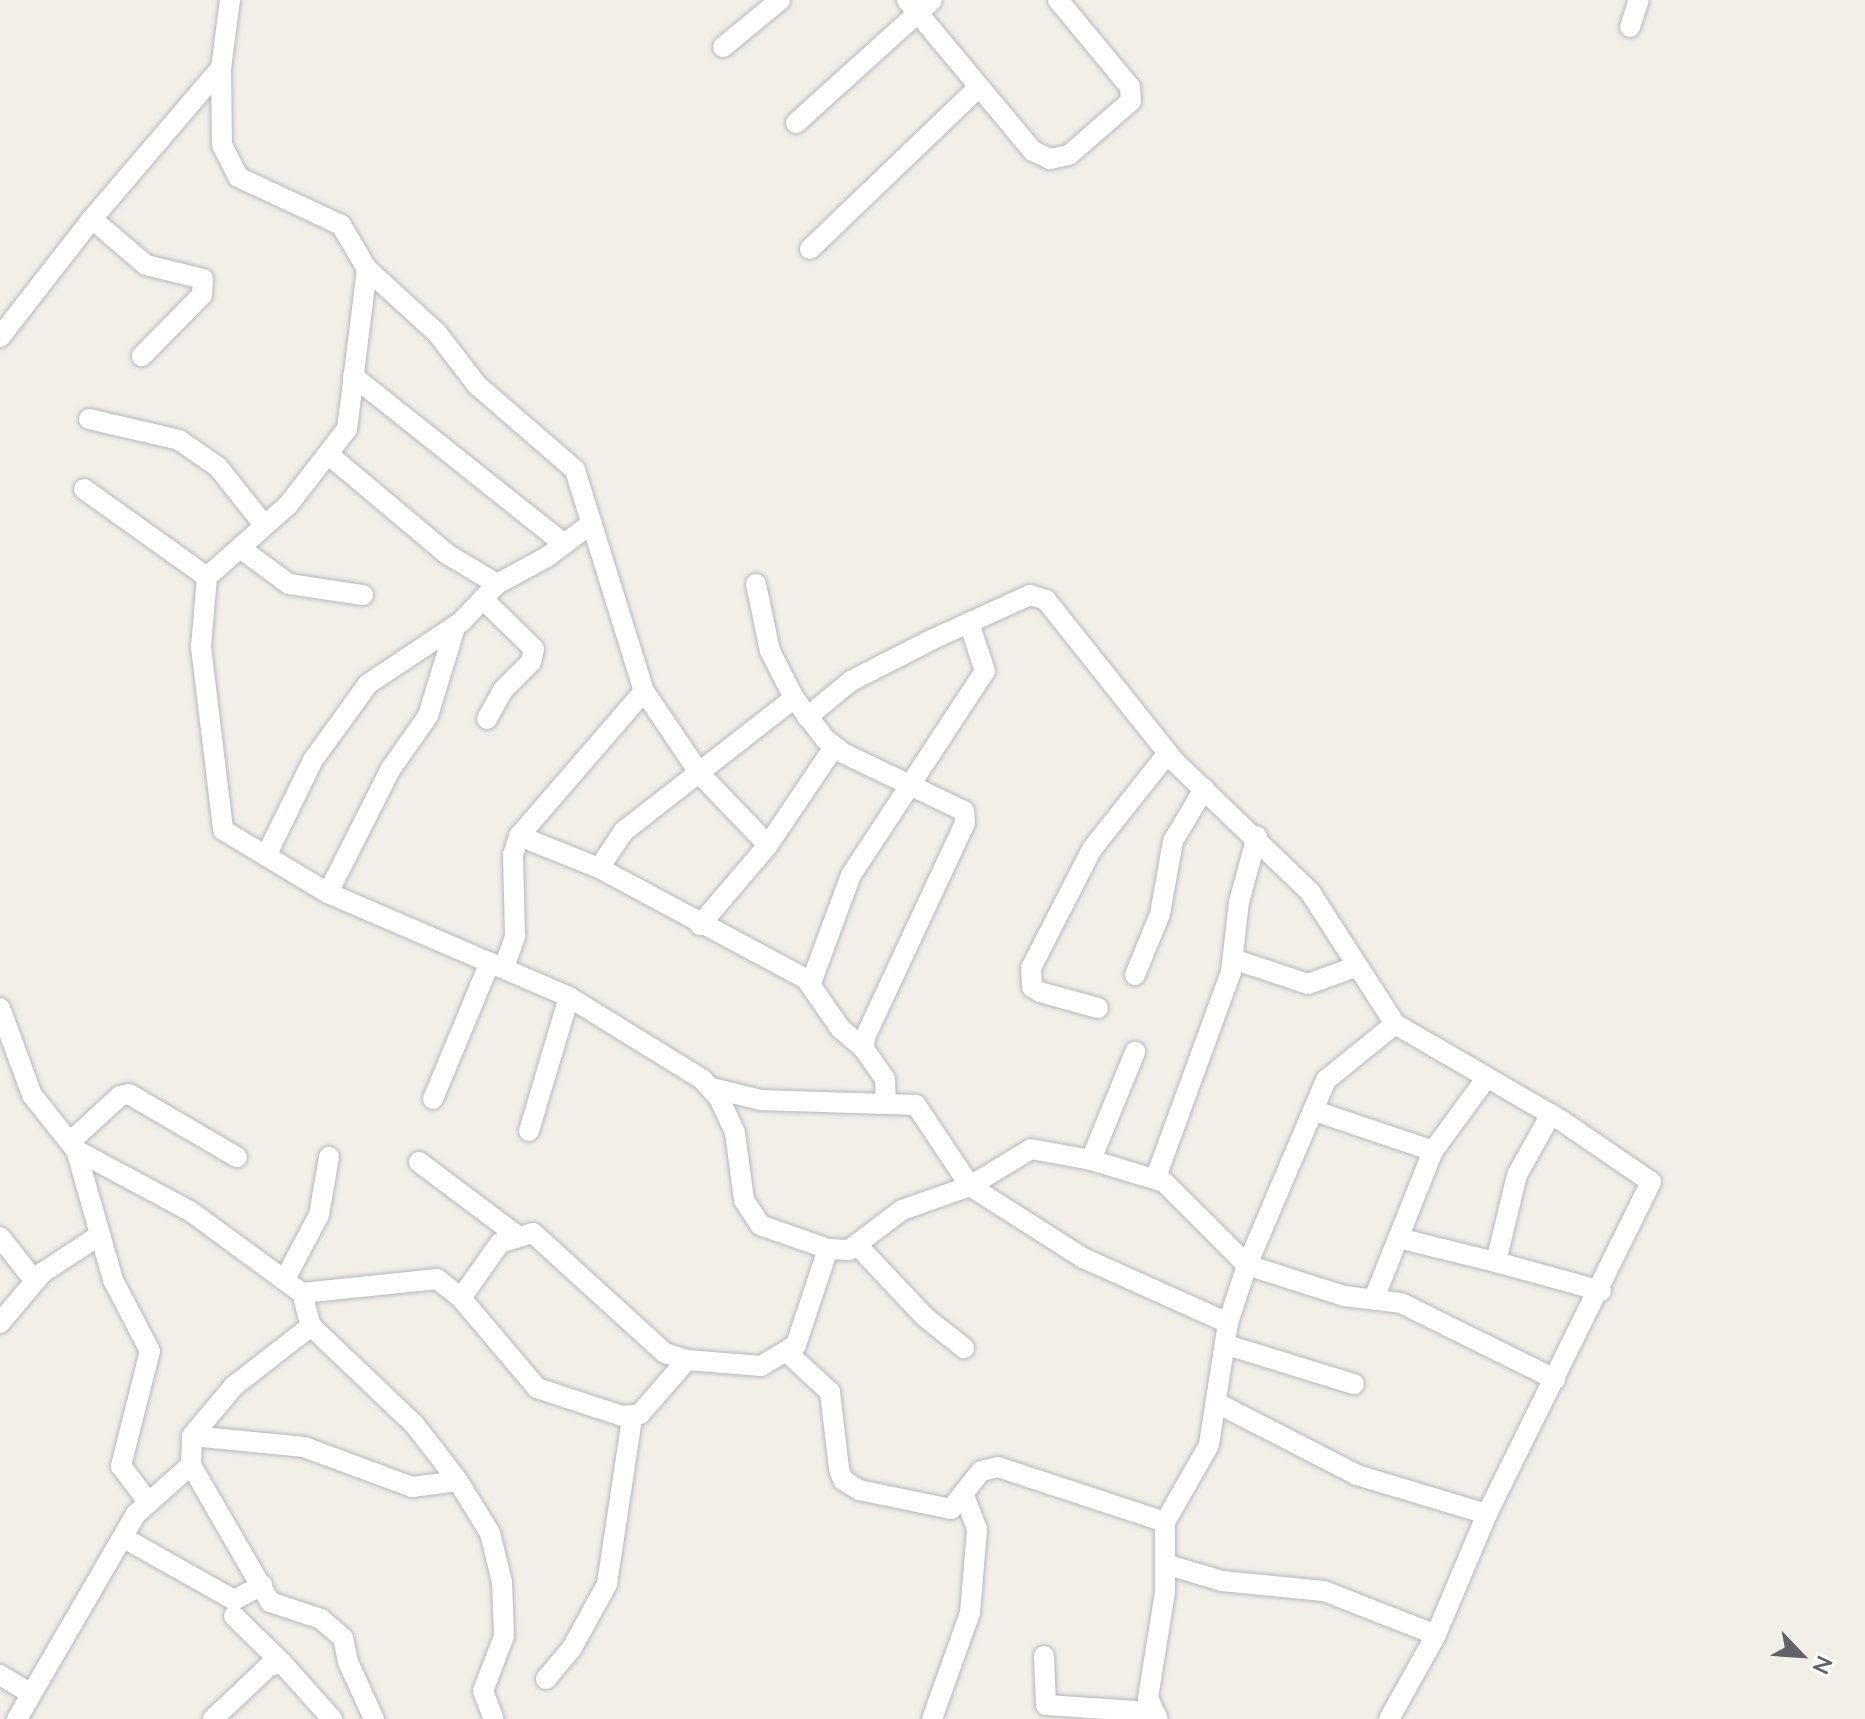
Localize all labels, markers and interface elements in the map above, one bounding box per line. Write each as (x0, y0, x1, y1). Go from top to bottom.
north arrow (1761, 1615, 1841, 1695)
text: N (1807, 1652, 1839, 1679)

